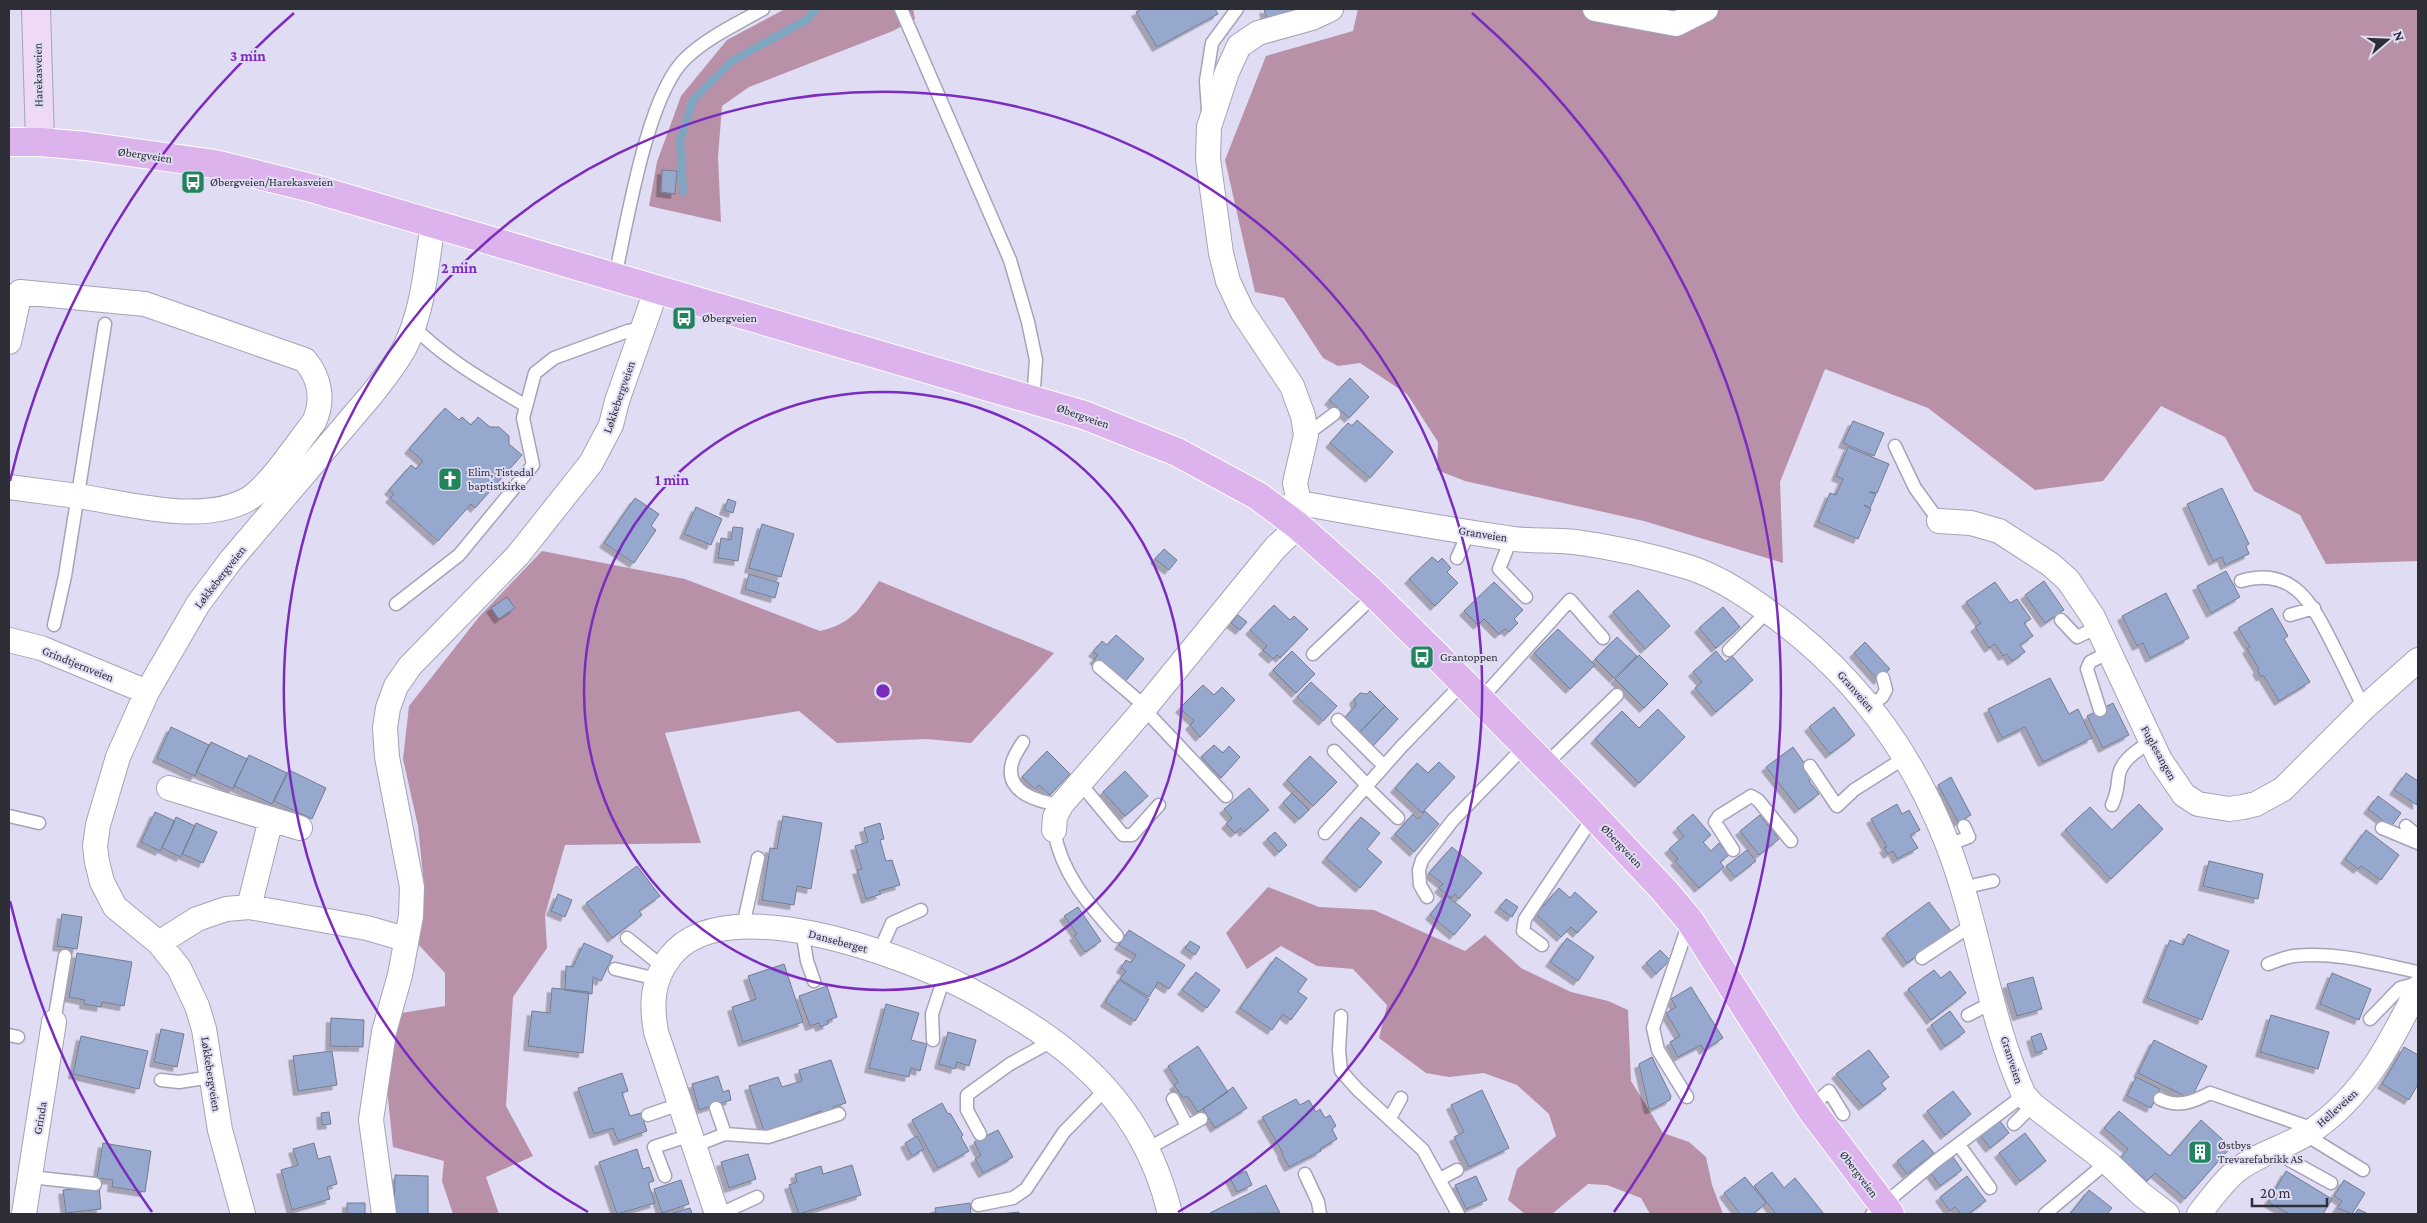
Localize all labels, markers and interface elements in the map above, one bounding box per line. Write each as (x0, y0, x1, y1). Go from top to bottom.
north arrow (2362, 15, 2412, 65)
text: N (2390, 29, 2409, 43)
street label: Harekasveien (30, 42, 46, 107)
text: 3 min (230, 48, 266, 64)
street label: Øbergveien (117, 144, 174, 166)
bus stop icon: Øbergveien/Harekasveien (180, 169, 206, 195)
place label: Øbergveien/Harekasveien (210, 175, 334, 189)
text: 2 min (441, 260, 477, 276)
bus stop icon: Øbergveien (671, 305, 697, 331)
place label: Øbergveien (702, 311, 757, 325)
street label: Løkkebergveien (600, 359, 638, 435)
street label: Øbergveien (1055, 400, 1112, 432)
place label: Elim, Tistedal baptistkirke (468, 465, 534, 493)
church icon: Elim, Tistedal baptistkirke (437, 466, 463, 492)
text: 1 min (655, 472, 689, 488)
street label: Granveien (1458, 523, 1509, 545)
street label: Løkkebergveien (191, 543, 249, 611)
street label: Grindtjernveien (40, 643, 116, 685)
bus stop icon: Grantoppen (1409, 644, 1435, 670)
place label: Grantoppen (1440, 650, 1498, 664)
street label: Granveien (1835, 668, 1878, 715)
centre of rings (874, 682, 892, 700)
street label: Fuglesangen (2138, 723, 2180, 783)
street label: Øbergveien (1598, 821, 1646, 871)
street label: Danseberget (807, 926, 870, 956)
street label: Granveien (1998, 1034, 2026, 1086)
street label: Løkkebergveien (198, 1036, 224, 1113)
street label: Helleveien (2314, 1086, 2361, 1130)
street label: Grinda (30, 1100, 50, 1136)
place label: Østbys Trevarefabrikk AS (2218, 1138, 2303, 1166)
building icon: Østbys Trevarefabrikk AS (2187, 1139, 2213, 1165)
street label: Øbergveien (1837, 1148, 1881, 1201)
scale bar (2252, 1176, 2327, 1208)
text: 20 m (2260, 1185, 2291, 1201)

